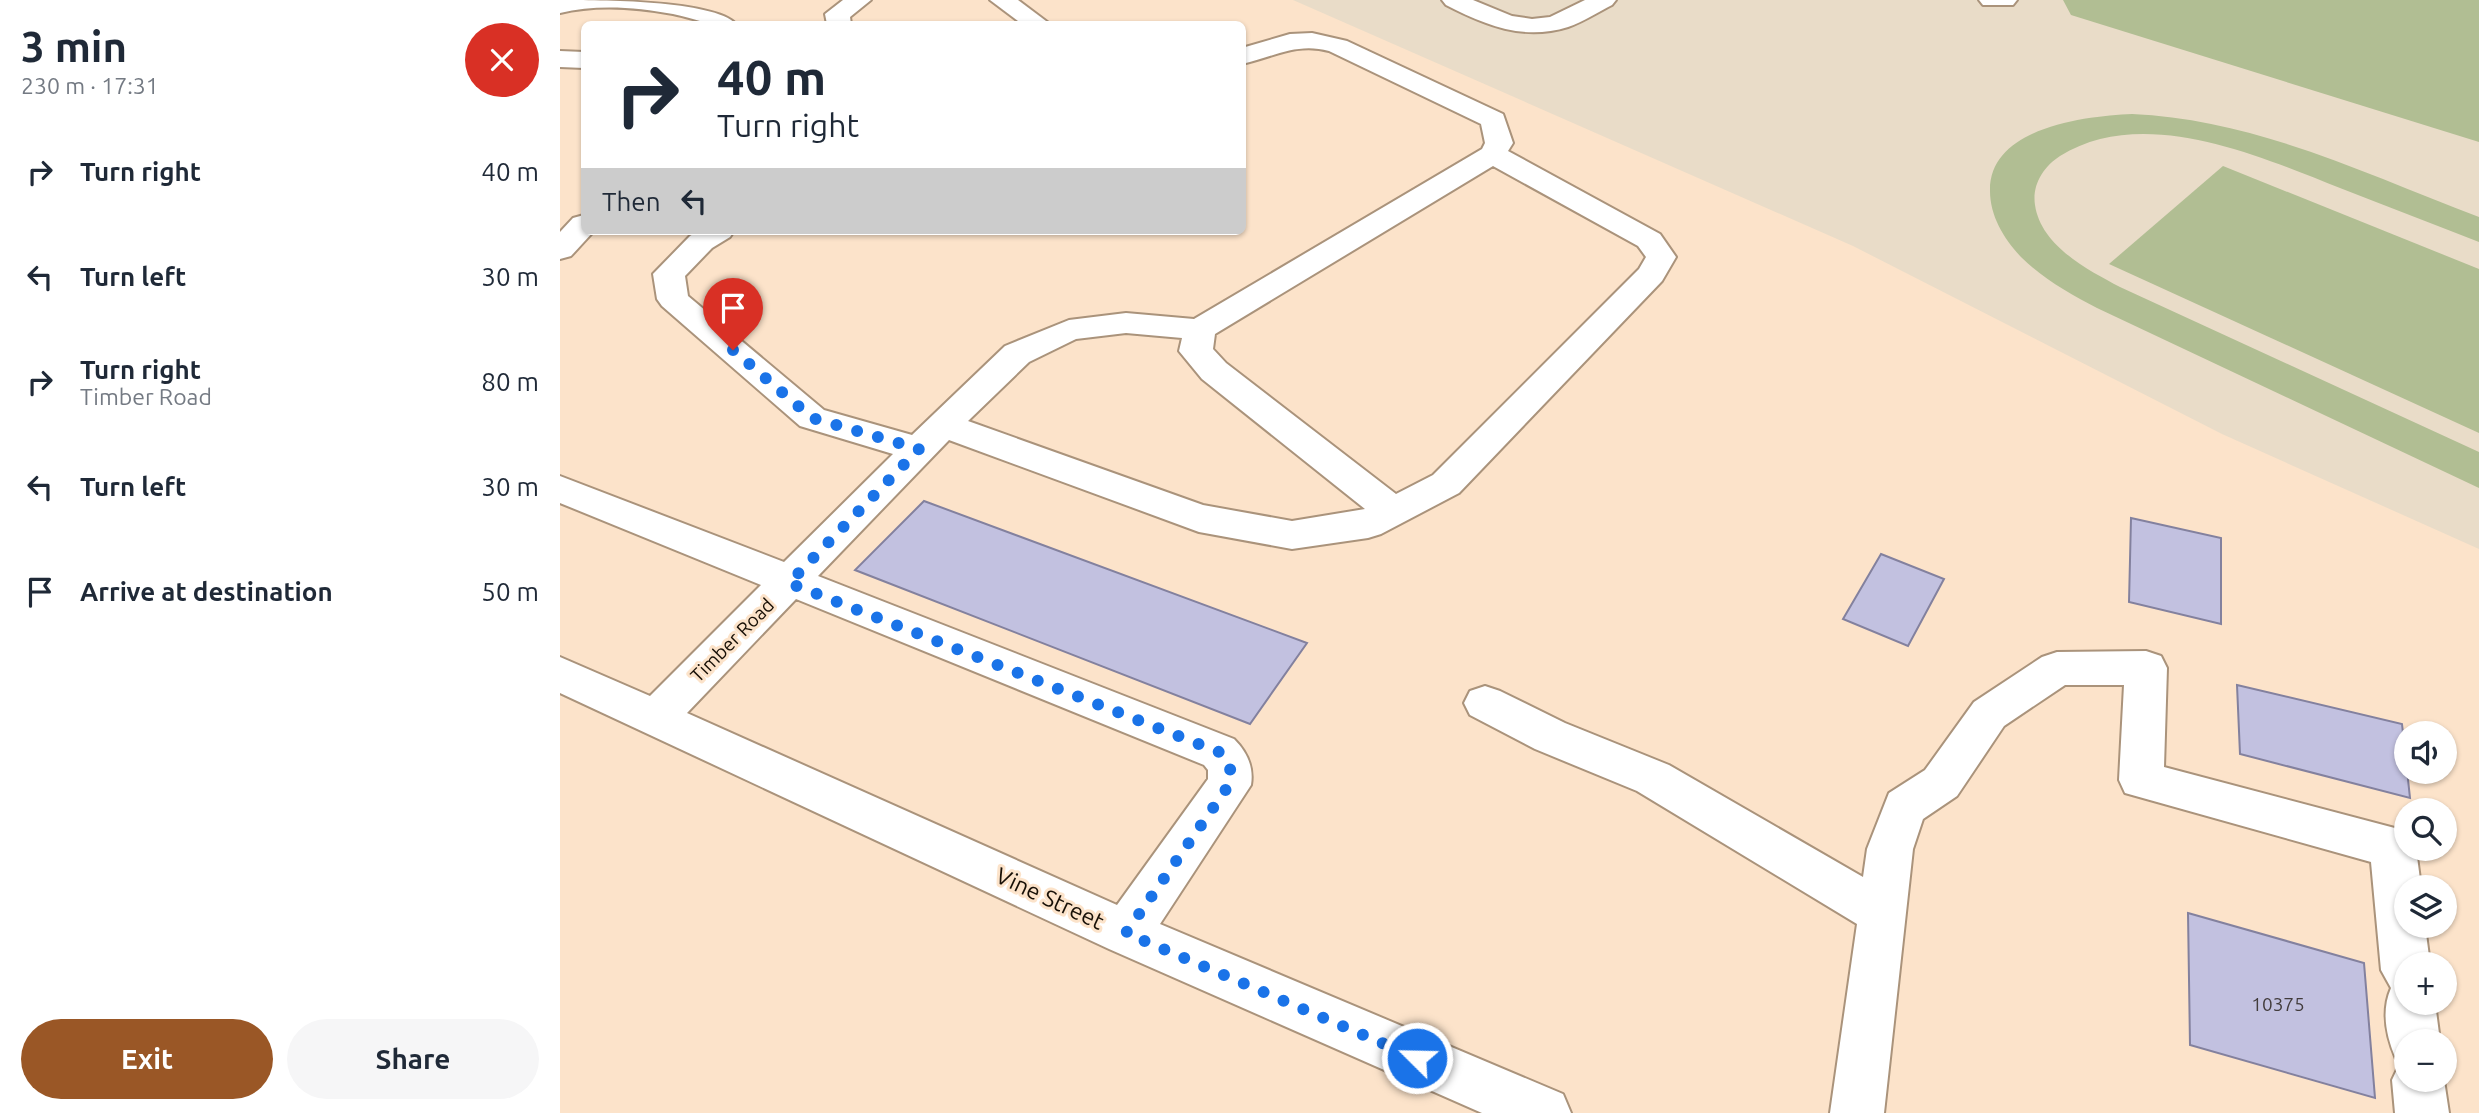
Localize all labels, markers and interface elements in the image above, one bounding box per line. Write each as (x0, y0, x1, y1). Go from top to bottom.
text: 3 min (21, 23, 127, 70)
button: close (465, 23, 539, 97)
icon: right (602, 49, 693, 140)
text: 40 m (717, 49, 826, 104)
text: 230 m · 17:31 (21, 73, 159, 98)
text: Turn right (717, 107, 859, 143)
icon: right (21, 153, 59, 191)
text: Turn right (80, 157, 201, 186)
text: 40 m (481, 157, 539, 186)
icon: left (675, 182, 713, 220)
text: Then (602, 187, 661, 216)
icon: left (21, 258, 59, 296)
text: Turn left (80, 262, 186, 291)
text: 30 m (481, 262, 539, 291)
pin (703, 278, 763, 350)
icon: arrive (714, 289, 752, 327)
text: Turn right (80, 355, 201, 384)
icon: right (21, 363, 59, 401)
text: 80 m (481, 367, 539, 396)
text: Timber Road (80, 384, 212, 409)
icon: left (21, 468, 59, 506)
text: Turn left (80, 472, 186, 501)
text: 30 m (481, 472, 539, 501)
icon: arrive (21, 573, 59, 611)
text: Arrive at destination (80, 577, 333, 606)
text: 50 m (481, 577, 539, 606)
street label: Timber Road (686, 594, 778, 686)
map controls (2394, 721, 2457, 1092)
button: sound (2394, 721, 2457, 784)
button: search (2394, 798, 2457, 861)
street label: Vine Street (992, 862, 1108, 934)
button: layers (2394, 875, 2457, 938)
button: + (2394, 952, 2457, 1015)
house number: 10375 (2251, 993, 2305, 1015)
button: Exit (21, 1019, 273, 1099)
button: Share (287, 1019, 539, 1099)
position arrow (1380, 1021, 1454, 1095)
button: − (2394, 1029, 2457, 1092)

